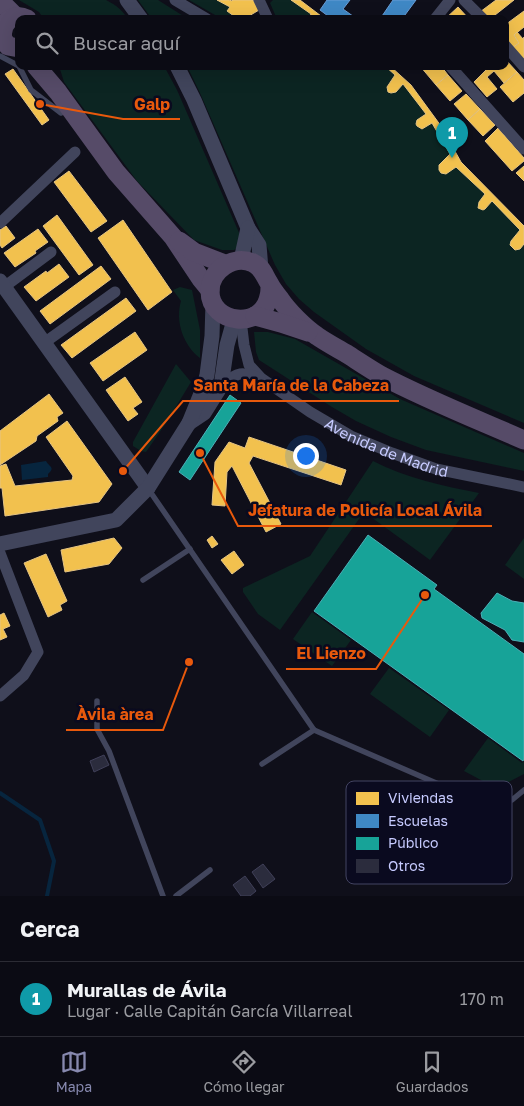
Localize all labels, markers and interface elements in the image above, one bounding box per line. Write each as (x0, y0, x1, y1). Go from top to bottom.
search box (15, 15, 509, 70)
icon: search (33, 29, 61, 57)
text: Buscar aquí (73, 31, 180, 54)
callout: Galp (123, 88, 180, 119)
text: Galp (134, 94, 170, 114)
pin: 1 (436, 117, 468, 158)
callout: Santa María de la Cabeza (183, 370, 399, 401)
text: Santa María de la Cabeza (193, 375, 389, 395)
street label: Avenida de Madrid (322, 414, 450, 480)
your location (293, 443, 319, 469)
callout: Jefatura de Policía Local Ávila (238, 495, 492, 526)
text: Jefatura de Policía Local Ávila (248, 500, 482, 520)
callout: El Lienzo (286, 638, 376, 669)
text: El Lienzo (296, 643, 366, 663)
callout: Àvila àrea (66, 699, 163, 730)
text: Àvila àrea (76, 704, 154, 724)
legend (346, 781, 512, 884)
text: Viviendas (388, 789, 453, 806)
text: Escuelas (388, 812, 448, 829)
text: Público (388, 834, 439, 851)
text: Otros (388, 857, 425, 874)
text: Cerca (20, 916, 79, 942)
text: Murallas de Ávila (67, 978, 227, 1001)
text: 1 (32, 989, 40, 1009)
text: 170 m (460, 989, 504, 1009)
text: Lugar · Calle Capitán García Villarreal (67, 1001, 353, 1021)
tab: Mapa (56, 1048, 92, 1095)
tab: Cómo llegar (203, 1048, 285, 1095)
tab: Guardados (396, 1048, 468, 1095)

